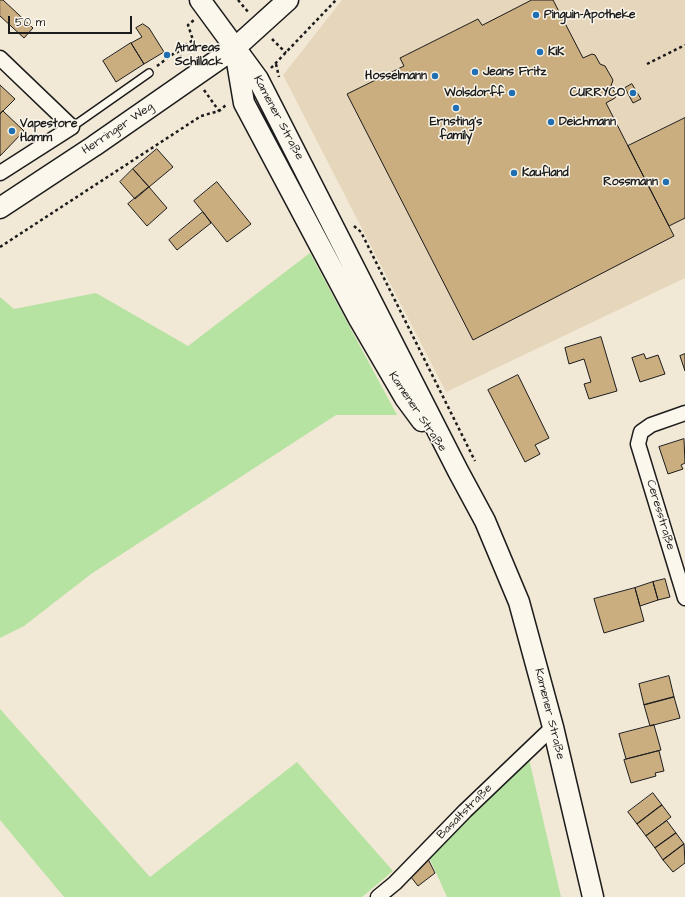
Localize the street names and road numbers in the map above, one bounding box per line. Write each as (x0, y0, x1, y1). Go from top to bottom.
street label: Kamener Straße (250, 73, 306, 163)
street label: Herringer Weg (80, 100, 156, 158)
street label: Kamener Straße (385, 369, 449, 455)
street label: Ceresstraße (642, 478, 678, 552)
street label: Kamener Straße (531, 667, 567, 761)
street label: Basaltstraße (434, 781, 496, 843)

